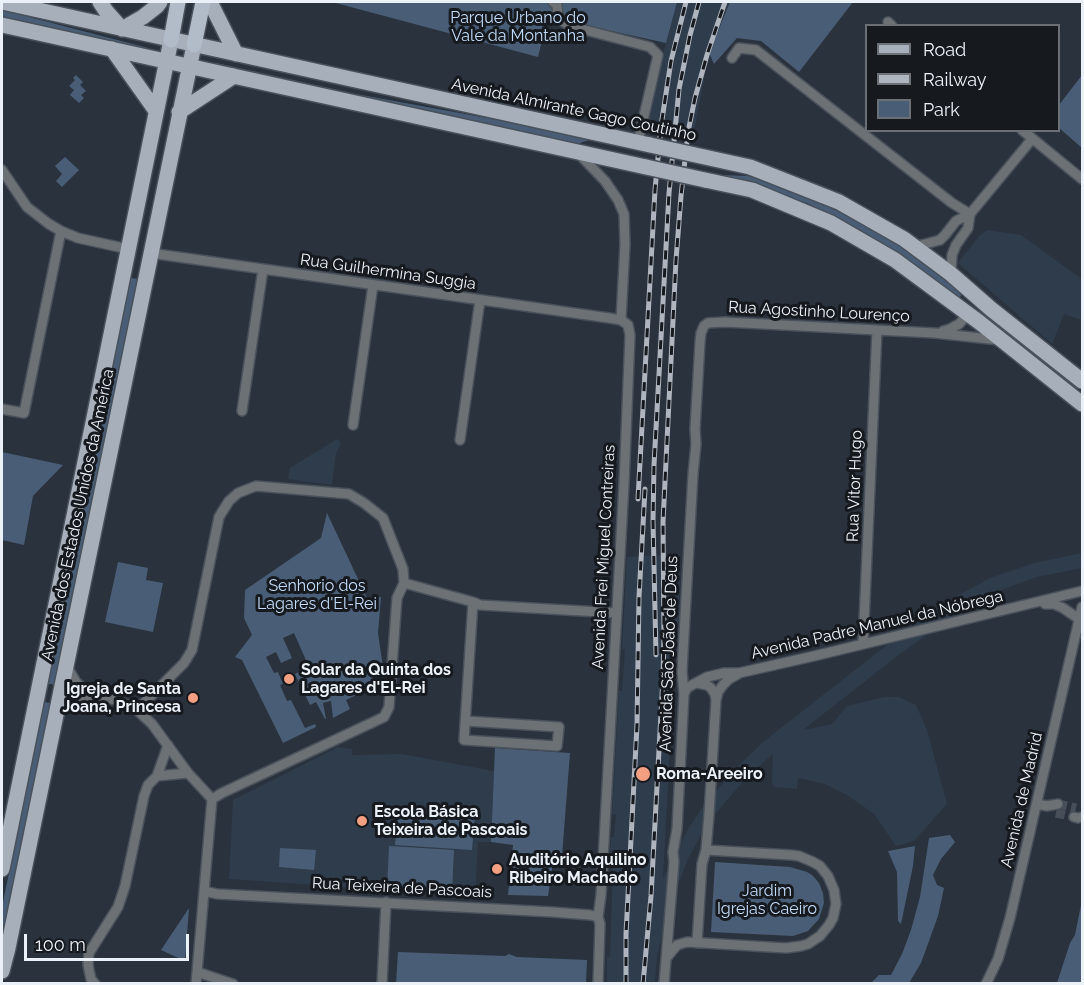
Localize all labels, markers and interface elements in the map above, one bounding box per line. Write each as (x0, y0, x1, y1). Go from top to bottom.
park label: Parque Urbano do Vale da Montanha (450, 8, 586, 46)
legend (865, 24, 1060, 132)
text: Road (923, 39, 966, 60)
text: Railway (923, 69, 987, 90)
street label: Avenida Almirante Gago Coutinho (450, 75, 698, 145)
text: Park (923, 99, 960, 120)
street label: Rua Guilhermina Suggia (299, 250, 477, 294)
street label: Rua Agostinho Lourenço (728, 298, 910, 326)
street label: Avenida dos Estados Unidos da América (38, 367, 118, 663)
street label: Rua Vitor Hugo (843, 430, 867, 542)
street label: Avenida Frei Miguel Contreiras (589, 444, 619, 670)
street label: Avenida São João de Deus (656, 556, 682, 752)
park label: Senhorio dos Lagares d'El-Rei (257, 576, 377, 614)
street label: Avenida Padre Manuel da Nóbrega (749, 587, 1005, 663)
place label: Solar da Quinta dos Lagares d'El-Rei (301, 660, 451, 698)
marker: Solar da Quinta dos Lagares d'El-Rei (282, 672, 296, 686)
place label: Igreja de Santa Joana, Princesa (62, 679, 181, 717)
marker: Igreja de Santa Joana, Princesa (186, 691, 200, 705)
street label: Avenida de Madrid (997, 730, 1047, 870)
place label: Roma-Areeiro (656, 764, 763, 784)
marker: Roma-Areeiro (634, 765, 652, 783)
place label: Escola Básica Teixeira de Pascoais (374, 802, 527, 840)
marker: Escola Básica Teixeira de Pascoais (355, 814, 369, 828)
place label: Auditório Aquilino Ribeiro Machado (509, 850, 647, 888)
marker: Auditório Aquilino Ribeiro Machado (490, 862, 504, 876)
street label: Rua Teixeira de Pascoais (311, 874, 493, 902)
park label: Jardim Igrejas Caeiro (717, 881, 817, 919)
scale bar (27, 922, 192, 960)
text: 100 m (35, 934, 86, 955)

